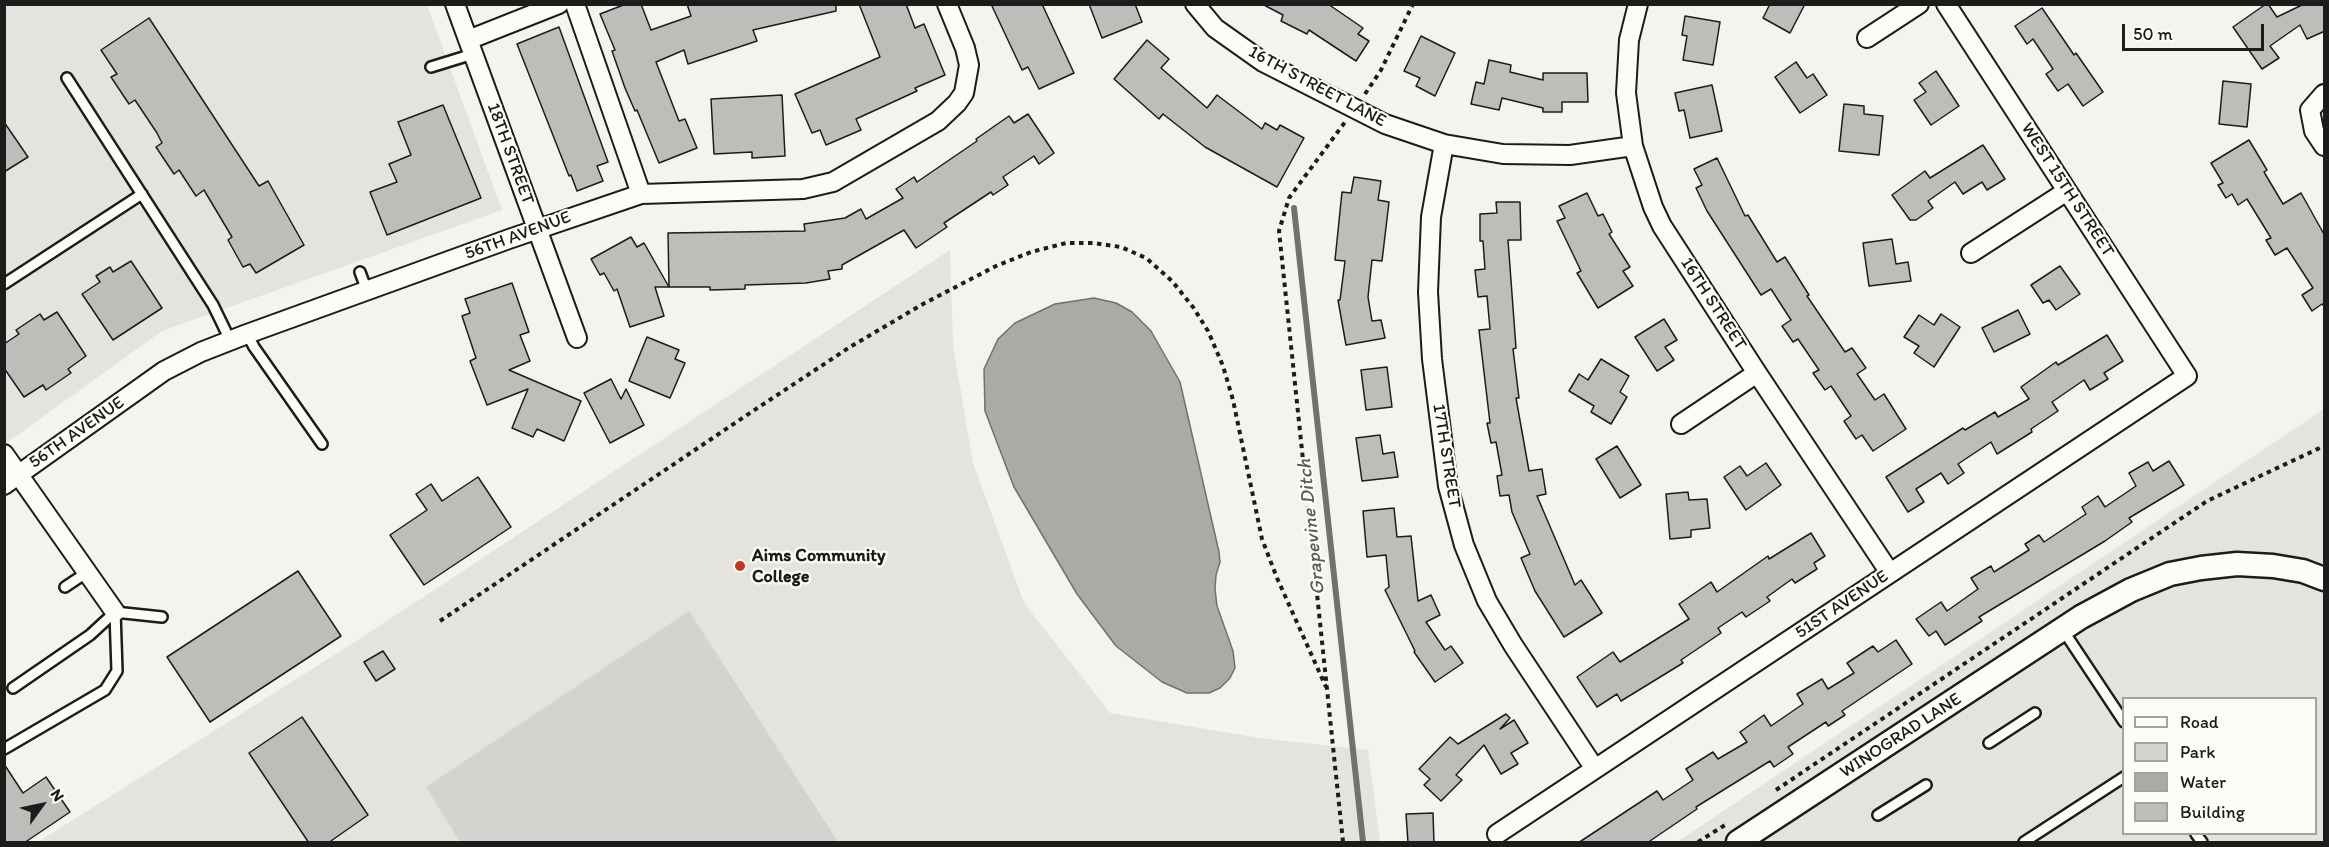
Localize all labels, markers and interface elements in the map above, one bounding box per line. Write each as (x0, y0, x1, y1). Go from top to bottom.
scale bar (2125, 12, 2268, 50)
text: 50 m (2133, 23, 2173, 45)
street label: 16TH STREET LANE (1244, 42, 1390, 132)
street label: 18TH STREET (482, 100, 538, 208)
street label: WEST 15TH STREET (2016, 119, 2118, 261)
street label: 56TH AVENUE (462, 207, 574, 265)
street label: 16TH STREET (1675, 254, 1751, 354)
street label: 56TH AVENUE (25, 392, 129, 474)
street label: 17TH STREET (1427, 402, 1465, 510)
water label: Grapevine Ditch (1293, 458, 1331, 596)
place label: Aims Community College (752, 545, 886, 588)
marker: Aims Community College (733, 559, 747, 573)
street label: 51ST AVENUE (1791, 566, 1893, 644)
street label: WINOGRAD LANE (1836, 689, 1966, 783)
legend (2122, 697, 2317, 835)
text: Road (2180, 711, 2219, 733)
text: Park (2180, 741, 2215, 763)
text: Water (2180, 771, 2226, 793)
north arrow (12, 775, 72, 835)
text: N (47, 785, 68, 805)
text: Building (2180, 801, 2245, 823)

